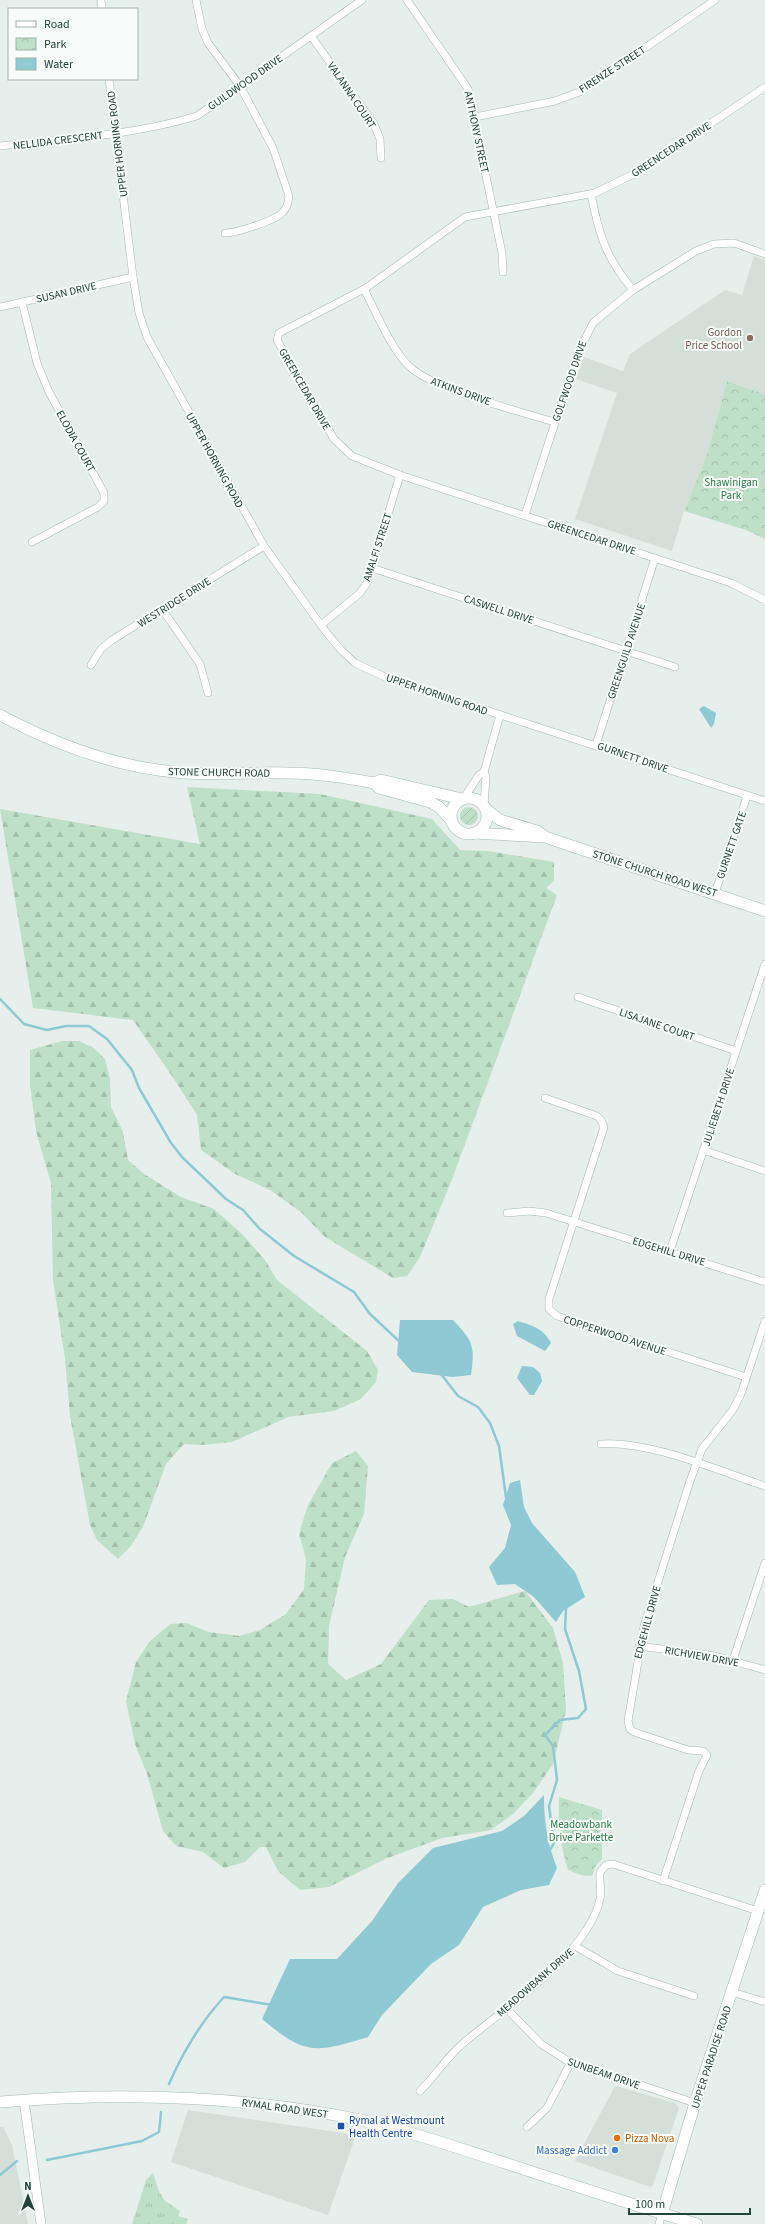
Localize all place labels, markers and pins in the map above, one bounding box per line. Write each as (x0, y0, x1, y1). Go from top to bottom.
place label: Gordon Price School (685, 325, 742, 353)
marker: Gordon Price School (745, 333, 755, 343)
place label: Rymal at Westmount Health Centre (349, 2113, 445, 2141)
marker: Rymal at Westmount Health Centre (336, 2121, 346, 2131)
place label: Pizza Nova (625, 2131, 674, 2146)
marker: Pizza Nova (612, 2133, 622, 2143)
place label: Massage Addict (536, 2143, 607, 2158)
marker: Massage Addict (610, 2145, 620, 2155)

